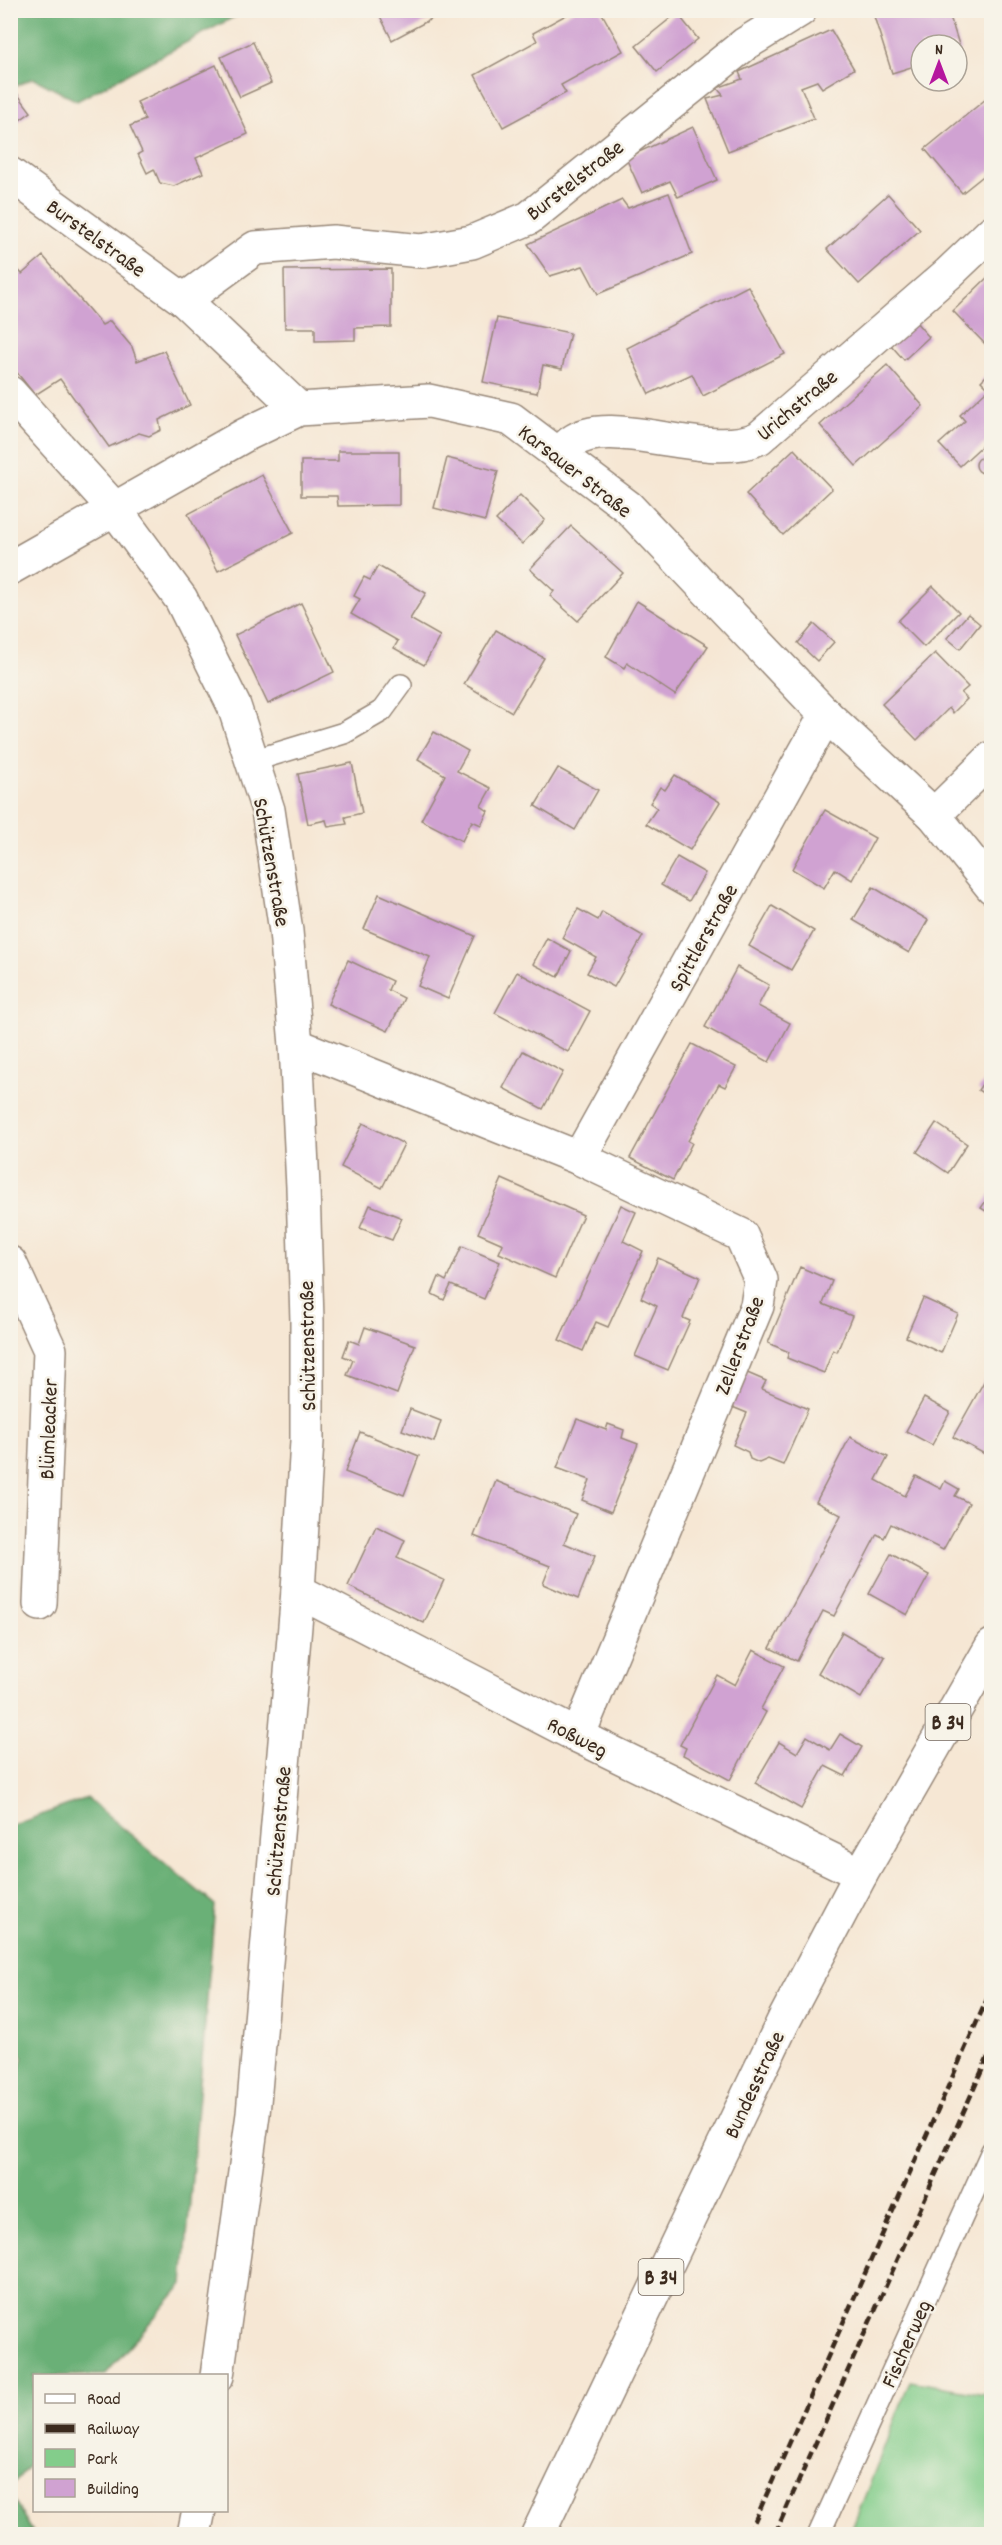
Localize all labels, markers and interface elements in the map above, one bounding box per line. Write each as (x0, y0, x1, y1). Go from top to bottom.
north arrow (909, 33, 969, 93)
text: N (935, 39, 943, 62)
street label: Burstelstraße (521, 134, 632, 230)
street label: Burstelstraße (39, 193, 151, 287)
street label: Urichstraße (751, 363, 846, 450)
street label: Karsauer Straße (510, 418, 637, 527)
street label: Schützenstraße (243, 796, 296, 930)
street label: Spittlerstraße (663, 879, 748, 998)
street label: Schützenstraße (293, 1280, 326, 1411)
street label: Zellerstraße (708, 1292, 774, 1400)
street label: Blümleacker (33, 1377, 68, 1480)
road number: B 34 (926, 1704, 970, 1740)
street label: Roßweg (541, 1711, 612, 1768)
street label: Schützenstraße (259, 1765, 302, 1898)
street label: Bundesstraße (718, 2027, 795, 2144)
road number: B 34 (638, 2259, 684, 2295)
street label: Fischerweg (875, 2295, 941, 2393)
legend (33, 2374, 228, 2512)
text: Road (87, 2388, 121, 2413)
text: Railway (87, 2418, 140, 2443)
text: Park (87, 2448, 118, 2473)
text: Building (87, 2478, 139, 2503)

